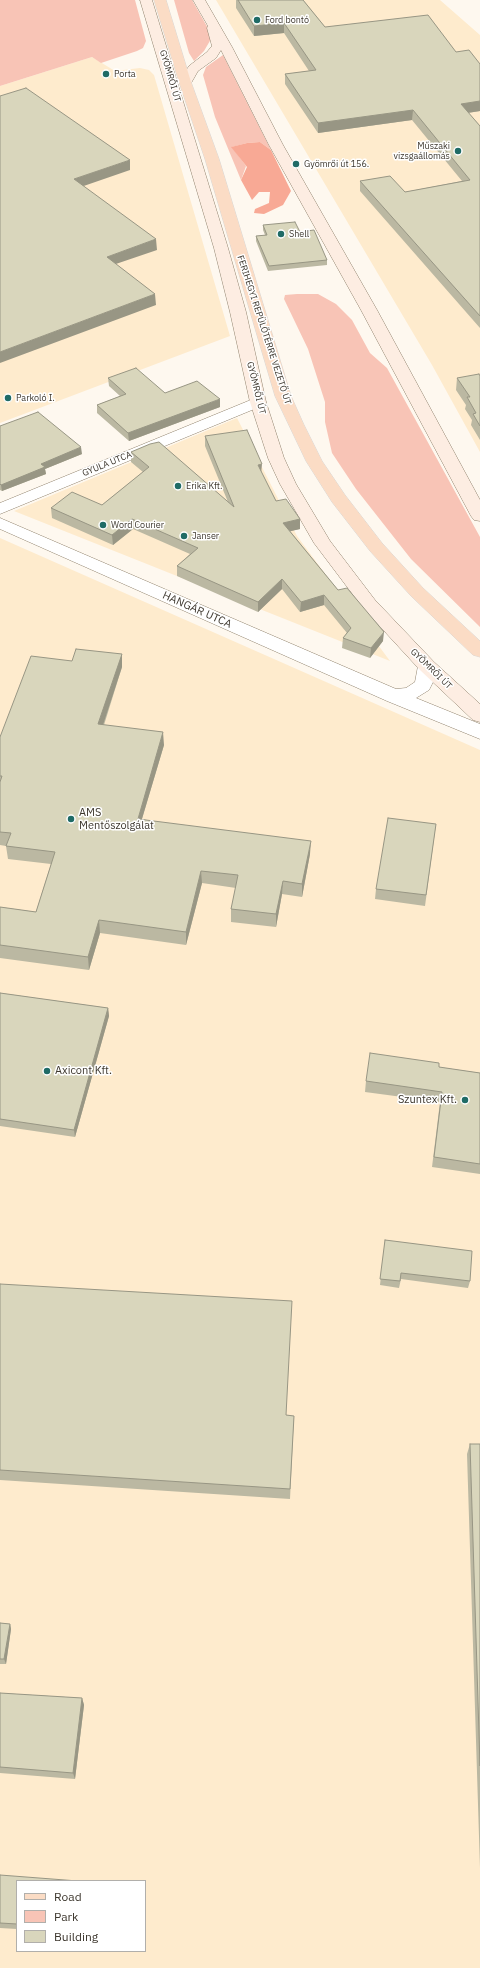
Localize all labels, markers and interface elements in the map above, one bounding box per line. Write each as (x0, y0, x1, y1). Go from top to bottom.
marker: Ford bontó (252, 15, 262, 25)
place label: Ford bontó (265, 15, 309, 25)
street label: GYÖMRŐI ÚT (157, 49, 183, 103)
marker: Porta (101, 69, 111, 79)
place label: Porta (114, 69, 136, 79)
place label: Műszaki vizsgaállomás (394, 141, 450, 162)
marker: Műszaki vizsgaállomás (453, 146, 463, 156)
marker: Gyömrői út 156. (291, 159, 301, 169)
place label: Gyömrői út 156. (304, 159, 369, 169)
marker: Shell (276, 229, 286, 239)
place label: Shell (289, 229, 309, 239)
street label: FERIHEGYI REPÜLŐTÉRRE VEZETŐ ÚT (235, 254, 293, 406)
street label: GYÖMRŐI ÚT (244, 361, 268, 415)
marker: Parkoló I. (3, 393, 13, 403)
place label: Parkoló I. (16, 393, 55, 403)
street label: GYULA UTCA (81, 449, 133, 479)
marker: Erika Kft. (173, 481, 183, 491)
place label: Erika Kft. (186, 481, 222, 491)
marker: Word Courier (98, 520, 108, 530)
place label: Word Courier (111, 520, 164, 530)
marker: Janser (179, 531, 189, 541)
place label: Janser (192, 531, 219, 541)
street label: HANGÁR UTCA (160, 589, 234, 631)
street label: GYÖMRŐI ÚT (408, 646, 454, 692)
place label: AMS Mentőszolgálat (79, 806, 154, 832)
marker: AMS Mentőszolgálat (66, 814, 76, 824)
place label: Axicont Kft. (55, 1064, 112, 1078)
marker: Axicont Kft. (42, 1066, 52, 1076)
place label: Szuntex Kft. (398, 1093, 457, 1107)
marker: Szuntex Kft. (460, 1095, 470, 1105)
legend (16, 1880, 146, 1952)
text: Road (54, 1889, 82, 1904)
text: Park (54, 1909, 78, 1924)
text: Building (54, 1929, 98, 1944)

